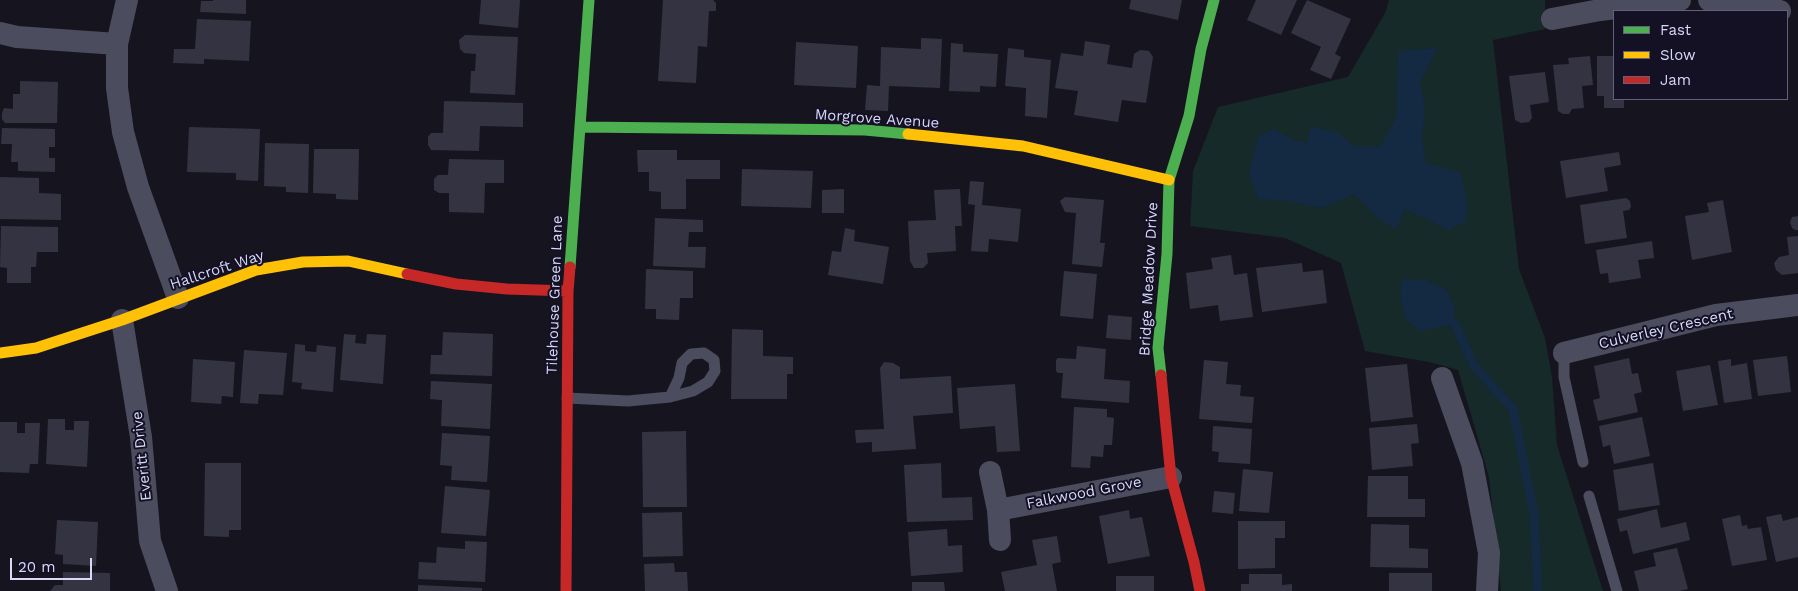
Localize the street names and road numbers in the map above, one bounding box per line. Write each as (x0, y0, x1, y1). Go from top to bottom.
street label: Morgrove Avenue (814, 106, 940, 132)
street label: Bridge Meadow Drive (1136, 202, 1162, 356)
street label: Tilehouse Green Lane (543, 215, 567, 375)
street label: Hallcroft Way (168, 246, 266, 294)
street label: Culverley Crescent (1597, 305, 1735, 353)
street label: Everitt Drive (128, 410, 156, 502)
street label: Falkwood Grove (1025, 473, 1143, 513)

